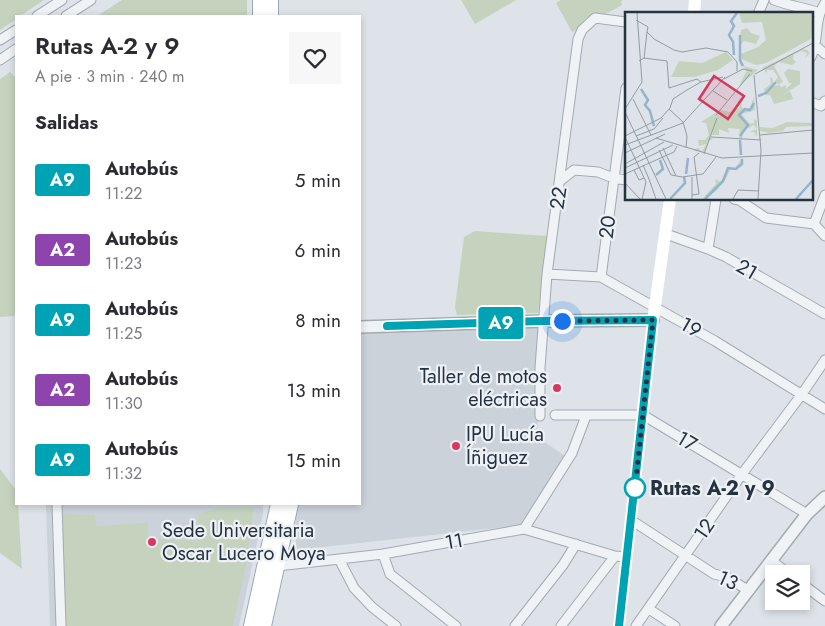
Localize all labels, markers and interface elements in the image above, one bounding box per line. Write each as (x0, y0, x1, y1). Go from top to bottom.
inset map (625, 12, 812, 200)
text: Rutas A-2 y 9 (35, 28, 180, 63)
button: heart (289, 32, 341, 84)
text: A pie · 3 min · 240 m (35, 65, 185, 88)
text: Salidas (35, 109, 98, 136)
text: Autobús (105, 155, 178, 182)
text: A9 (50, 167, 75, 193)
text: 5 min (295, 167, 341, 194)
text: 11:22 (105, 182, 142, 205)
street label: 22 (543, 185, 574, 211)
street label: 20 (592, 214, 623, 240)
text: Autobús (105, 225, 178, 252)
text: A2 (50, 237, 75, 263)
text: 6 min (295, 237, 341, 264)
text: 11:23 (105, 252, 142, 275)
street label: 21 (731, 252, 763, 287)
text: Autobús (105, 295, 178, 322)
text: A9 (50, 307, 75, 333)
text: 8 min (295, 307, 341, 334)
line badge: A9 (478, 307, 524, 339)
your location (550, 309, 575, 334)
text: A9 (488, 310, 514, 336)
street label: 19 (675, 310, 707, 345)
text: 11:25 (105, 322, 142, 345)
place label: Taller de motos eléctricas (420, 362, 547, 414)
text: Autobús (105, 365, 178, 392)
text: A2 (50, 377, 75, 403)
text: 13 min (287, 377, 341, 404)
marker: Taller de motos eléctricas (551, 382, 563, 394)
text: 11:30 (105, 392, 143, 415)
place label: IPU Lucía Íñiguez (466, 420, 544, 472)
street label: 17 (671, 424, 703, 459)
text: Autobús (105, 435, 178, 462)
marker: IPU Lucía Íñiguez (450, 440, 462, 452)
text: A9 (50, 447, 75, 473)
text: 15 min (286, 447, 341, 474)
text: 11:32 (105, 462, 142, 485)
place label: Rutas A-2 y 9 (650, 474, 775, 503)
marker: Rutas A-2 y 9 (624, 477, 646, 499)
street label: 12 (687, 513, 722, 546)
place label: Sede Universitaria Oscar Lucero Moya (162, 516, 326, 568)
street label: 11 (443, 526, 465, 557)
marker: Sede Universitaria Oscar Lucero Moya (146, 536, 158, 548)
street label: 13 (713, 563, 743, 598)
map controls (765, 565, 810, 610)
button: layers (765, 565, 810, 610)

